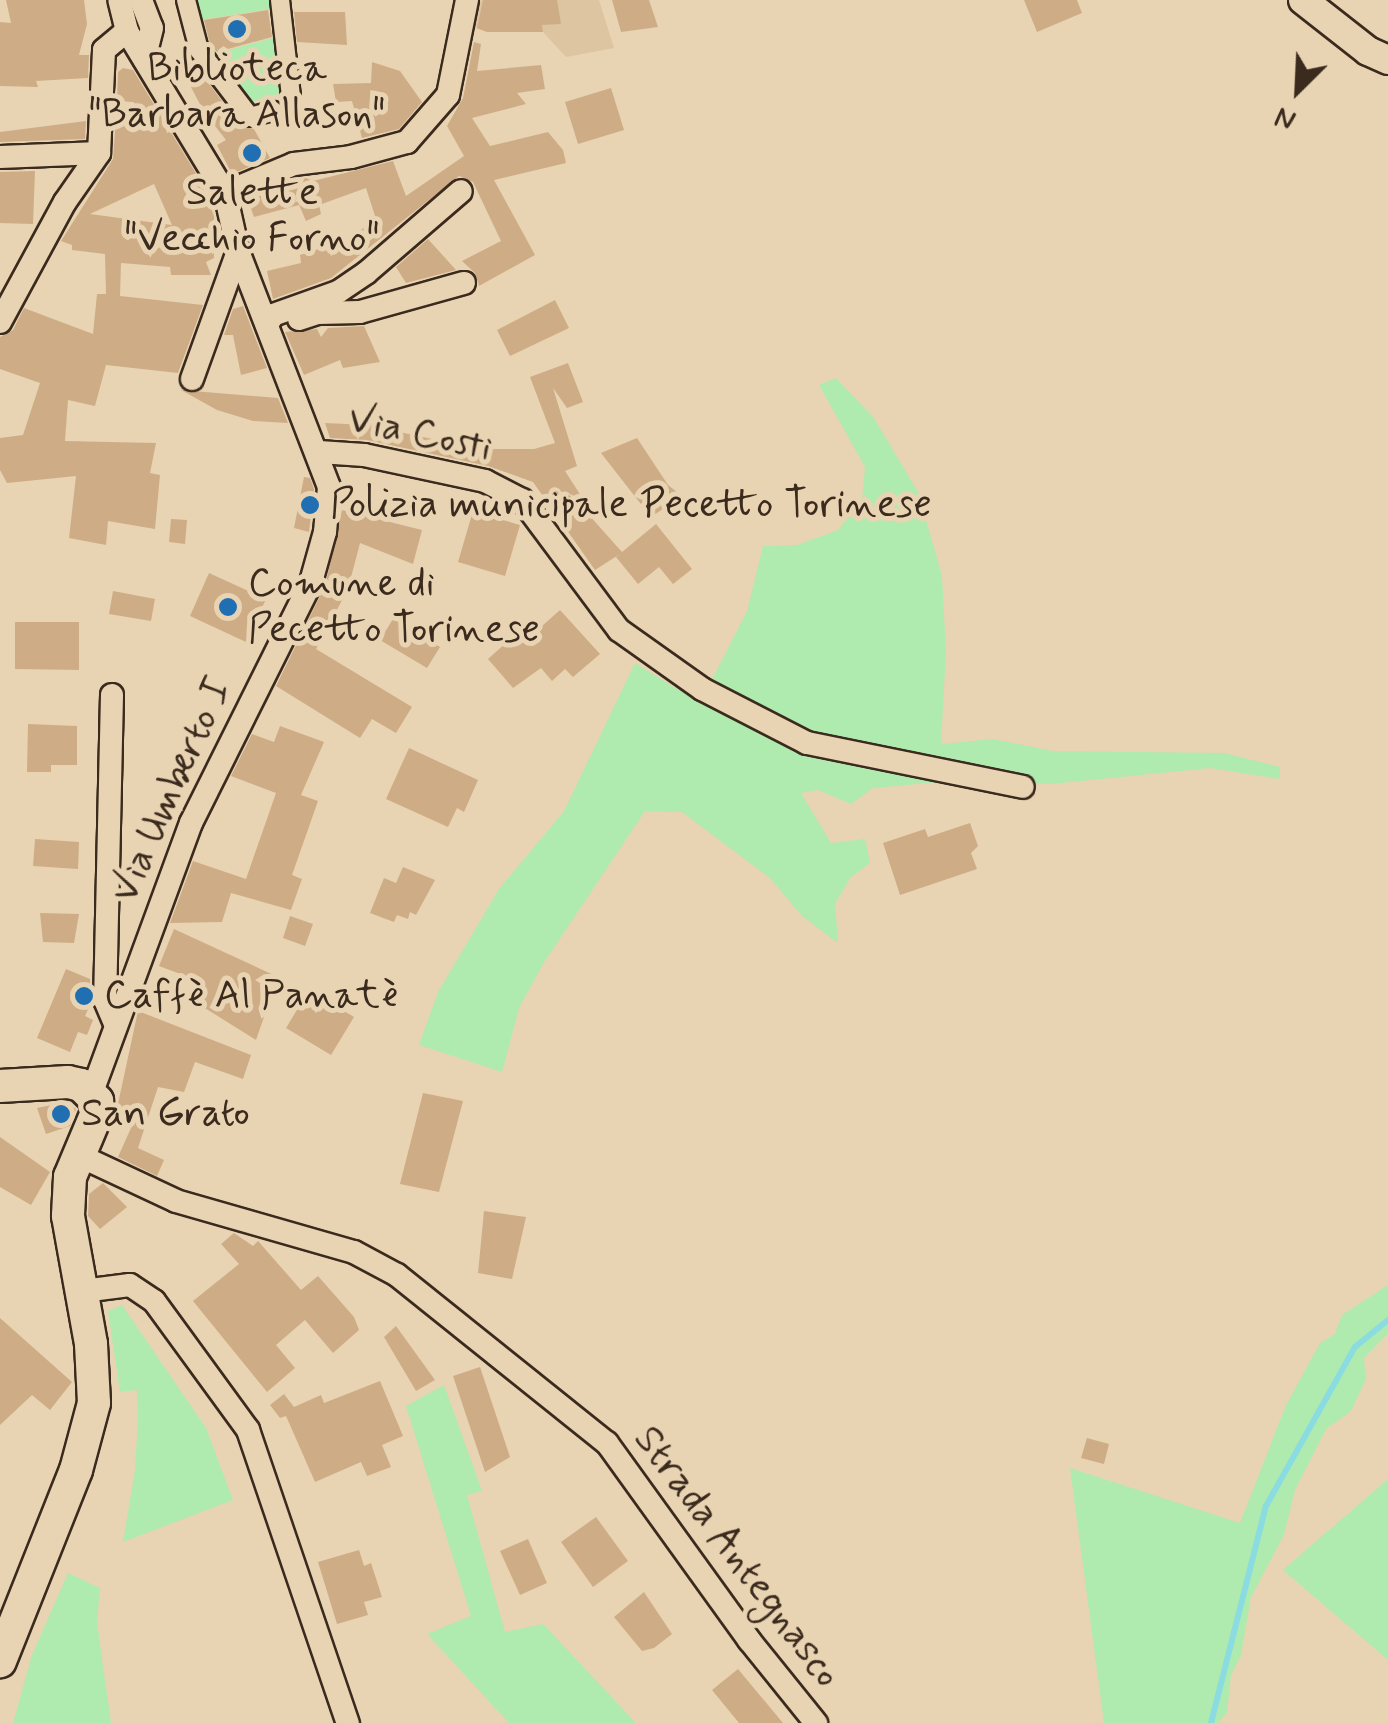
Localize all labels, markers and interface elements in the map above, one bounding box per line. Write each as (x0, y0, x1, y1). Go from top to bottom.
marker: Biblioteca "Barbara Allason" (226, 18, 248, 40)
north arrow (1248, 40, 1348, 140)
place label: Biblioteca "Barbara Allason" (88, 45, 386, 139)
text: N (1270, 97, 1302, 139)
marker: Salette "Vecchio Forno" (241, 142, 263, 164)
place label: Salette "Vecchio Forno" (124, 169, 380, 263)
street label: Via Costi (343, 395, 497, 473)
place label: Polizia municipale Pecetto Torinese (330, 481, 927, 529)
marker: Polizia municipale Pecetto Torinese (299, 494, 321, 516)
place label: Comune di Pecetto Torinese (248, 560, 542, 654)
marker: Comune di Pecetto Torinese (217, 596, 239, 618)
street label: Via Umberto I (101, 670, 243, 910)
place label: Caffè Al Panatè (104, 972, 381, 1020)
marker: Caffè Al Panatè (73, 985, 95, 1007)
place label: San Grato (81, 1090, 252, 1138)
marker: San Grato (50, 1103, 72, 1125)
street label: Strada Antegnasco (622, 1415, 852, 1699)

